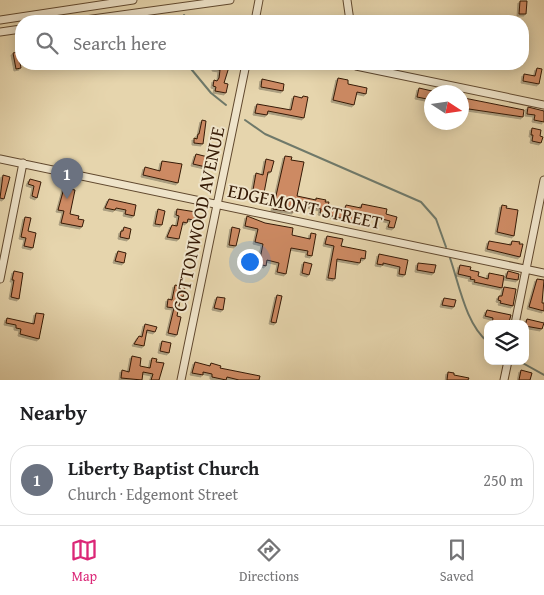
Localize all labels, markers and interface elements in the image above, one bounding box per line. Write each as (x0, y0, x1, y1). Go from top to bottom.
search box (15, 15, 529, 70)
icon: search (33, 29, 61, 57)
text: Search here (73, 29, 167, 57)
north arrow (424, 85, 469, 130)
street label: COTTONWOOD AVENUE (165, 124, 231, 314)
pin: 1 (51, 158, 83, 199)
street label: EDGEMONT STREET (225, 176, 385, 236)
your location (237, 249, 263, 275)
map controls (484, 320, 529, 365)
button: layers (484, 320, 529, 365)
text: Nearby (20, 397, 87, 428)
text: Liberty Baptist Church (68, 454, 259, 482)
text: 1 (33, 468, 41, 492)
text: 250 m (483, 468, 523, 492)
text: Church · Edgemont Street (68, 482, 238, 506)
tab: Map (70, 536, 98, 586)
tab: Directions (239, 536, 299, 586)
tab: Saved (440, 536, 474, 586)

